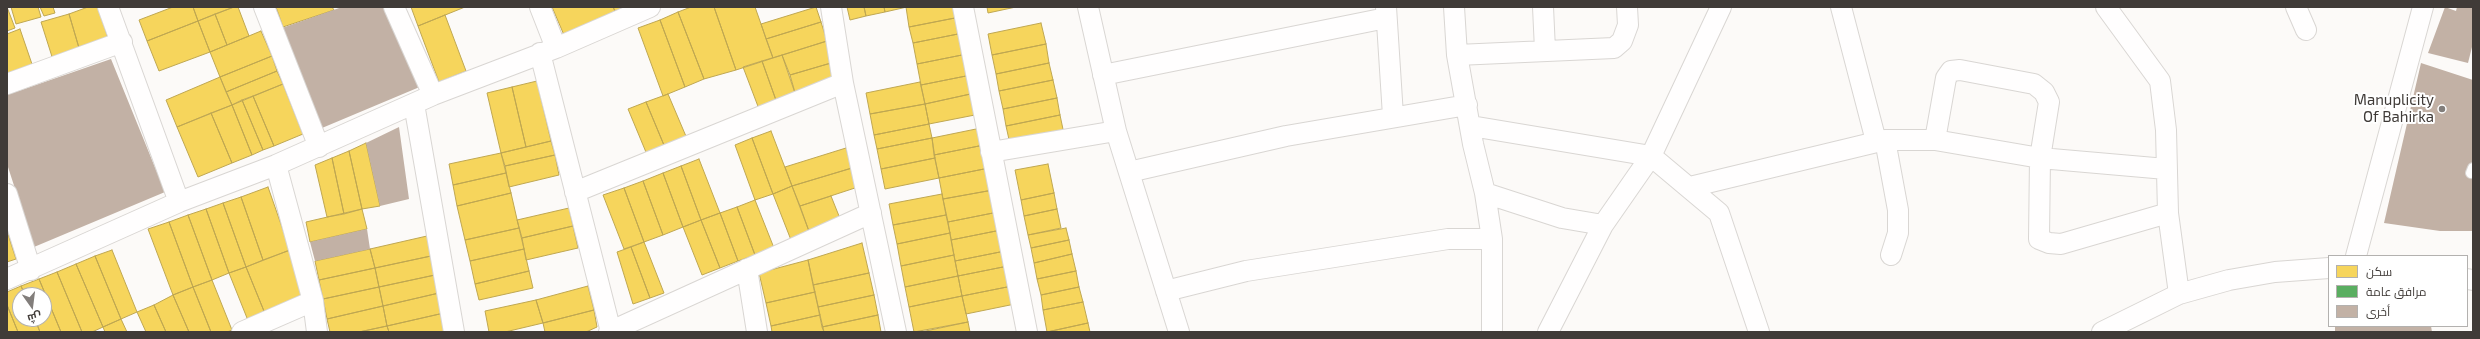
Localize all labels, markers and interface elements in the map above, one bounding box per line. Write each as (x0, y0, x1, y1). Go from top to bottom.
place label: Manuplicity Of Bahirka (2354, 91, 2434, 126)
marker: Manuplicity Of Bahirka (2437, 104, 2447, 114)
legend (2328, 255, 2468, 327)
text: سكن (2366, 264, 2392, 278)
text: مرافق عامة (2366, 284, 2427, 298)
north arrow (12, 287, 52, 327)
text: أخرى (2366, 304, 2390, 318)
text: ش (26, 310, 43, 326)

